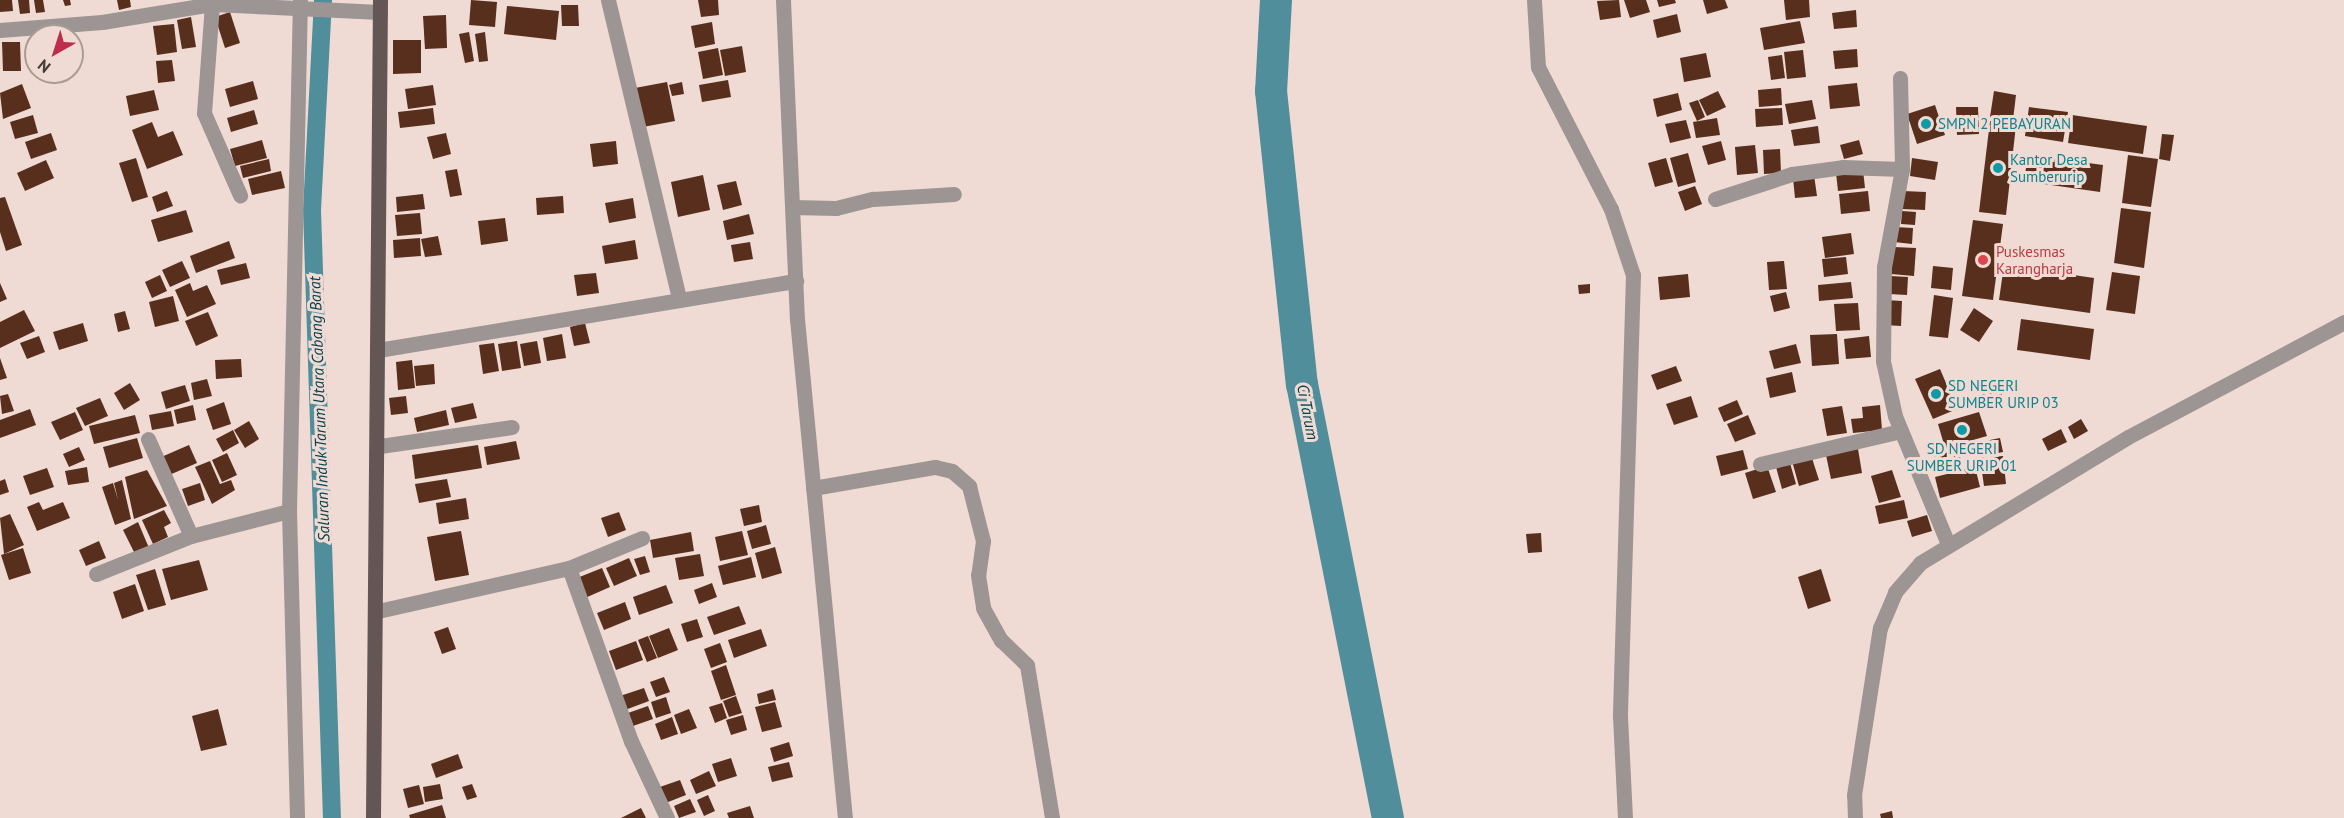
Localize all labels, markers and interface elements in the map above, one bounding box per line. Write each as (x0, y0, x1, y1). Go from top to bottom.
north arrow (24, 24, 84, 84)
text: N (34, 55, 54, 78)
place label: SMPN 2 PEBAYURAN (1938, 115, 2071, 133)
marker: SMPN 2 PEBAYURAN (1919, 117, 1933, 131)
place label: Kantor Desa Sumberurip (2010, 150, 2088, 185)
marker: Kantor Desa Sumberurip (1991, 161, 2005, 175)
place label: Puskesmas Karangharja (1996, 242, 2073, 277)
marker: Puskesmas Karangharja (1974, 251, 1992, 269)
water label: Saluran Induk Tarum Utara Cabang Barat (305, 276, 333, 542)
place label: SD NEGERI SUMBER URIP 03 (1948, 376, 2059, 411)
water label: Ci Tarum (1293, 382, 1323, 442)
marker: SD NEGERI SUMBER URIP 03 (1929, 387, 1943, 401)
marker: SD NEGERI SUMBER URIP 01 (1955, 423, 1969, 437)
place label: SD NEGERI SUMBER URIP 01 (1906, 439, 2018, 474)

